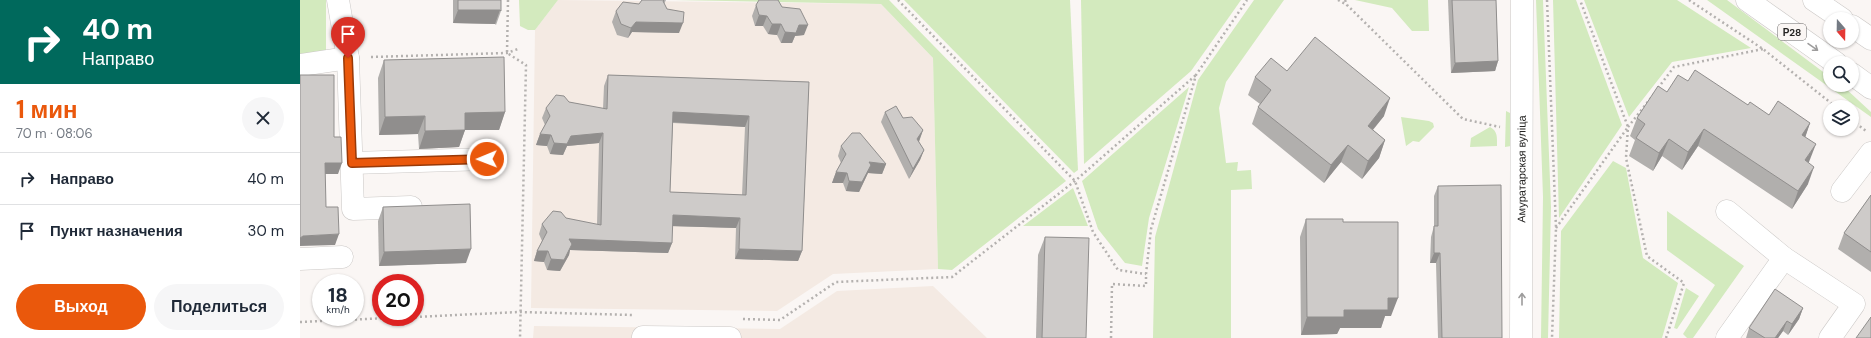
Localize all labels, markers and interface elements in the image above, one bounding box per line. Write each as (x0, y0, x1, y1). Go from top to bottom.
text: 40 m (82, 11, 153, 48)
north arrow (1823, 12, 1859, 48)
map controls (1823, 12, 1859, 136)
icon: right (16, 16, 68, 68)
pin (331, 17, 365, 58)
icon: arrive (337, 23, 359, 45)
road number: Р28 (1778, 24, 1806, 40)
one-way arrow (1808, 43, 1819, 51)
text: Направо (82, 47, 154, 71)
button: search (1823, 56, 1859, 92)
text: 1 мин (16, 94, 77, 125)
button: close (242, 97, 284, 139)
button: layers (1823, 100, 1859, 136)
street label: Амуратарская вуліца (1514, 114, 1529, 223)
text: 70 m · 08:06 (16, 125, 93, 142)
position arrow (466, 138, 508, 180)
icon: right (16, 168, 38, 190)
text: Направо (50, 169, 114, 189)
text: 40 m (247, 169, 284, 189)
icon: arrive (16, 220, 38, 242)
text: Пункт назначения (50, 221, 183, 241)
text: 30 m (248, 221, 284, 241)
speed limit sign: 20 (372, 274, 424, 326)
text: 18 (328, 282, 348, 308)
button: Выход (16, 284, 146, 330)
button: Поделиться (154, 284, 284, 330)
one-way arrow (1518, 293, 1526, 306)
text: km/h (326, 303, 350, 316)

